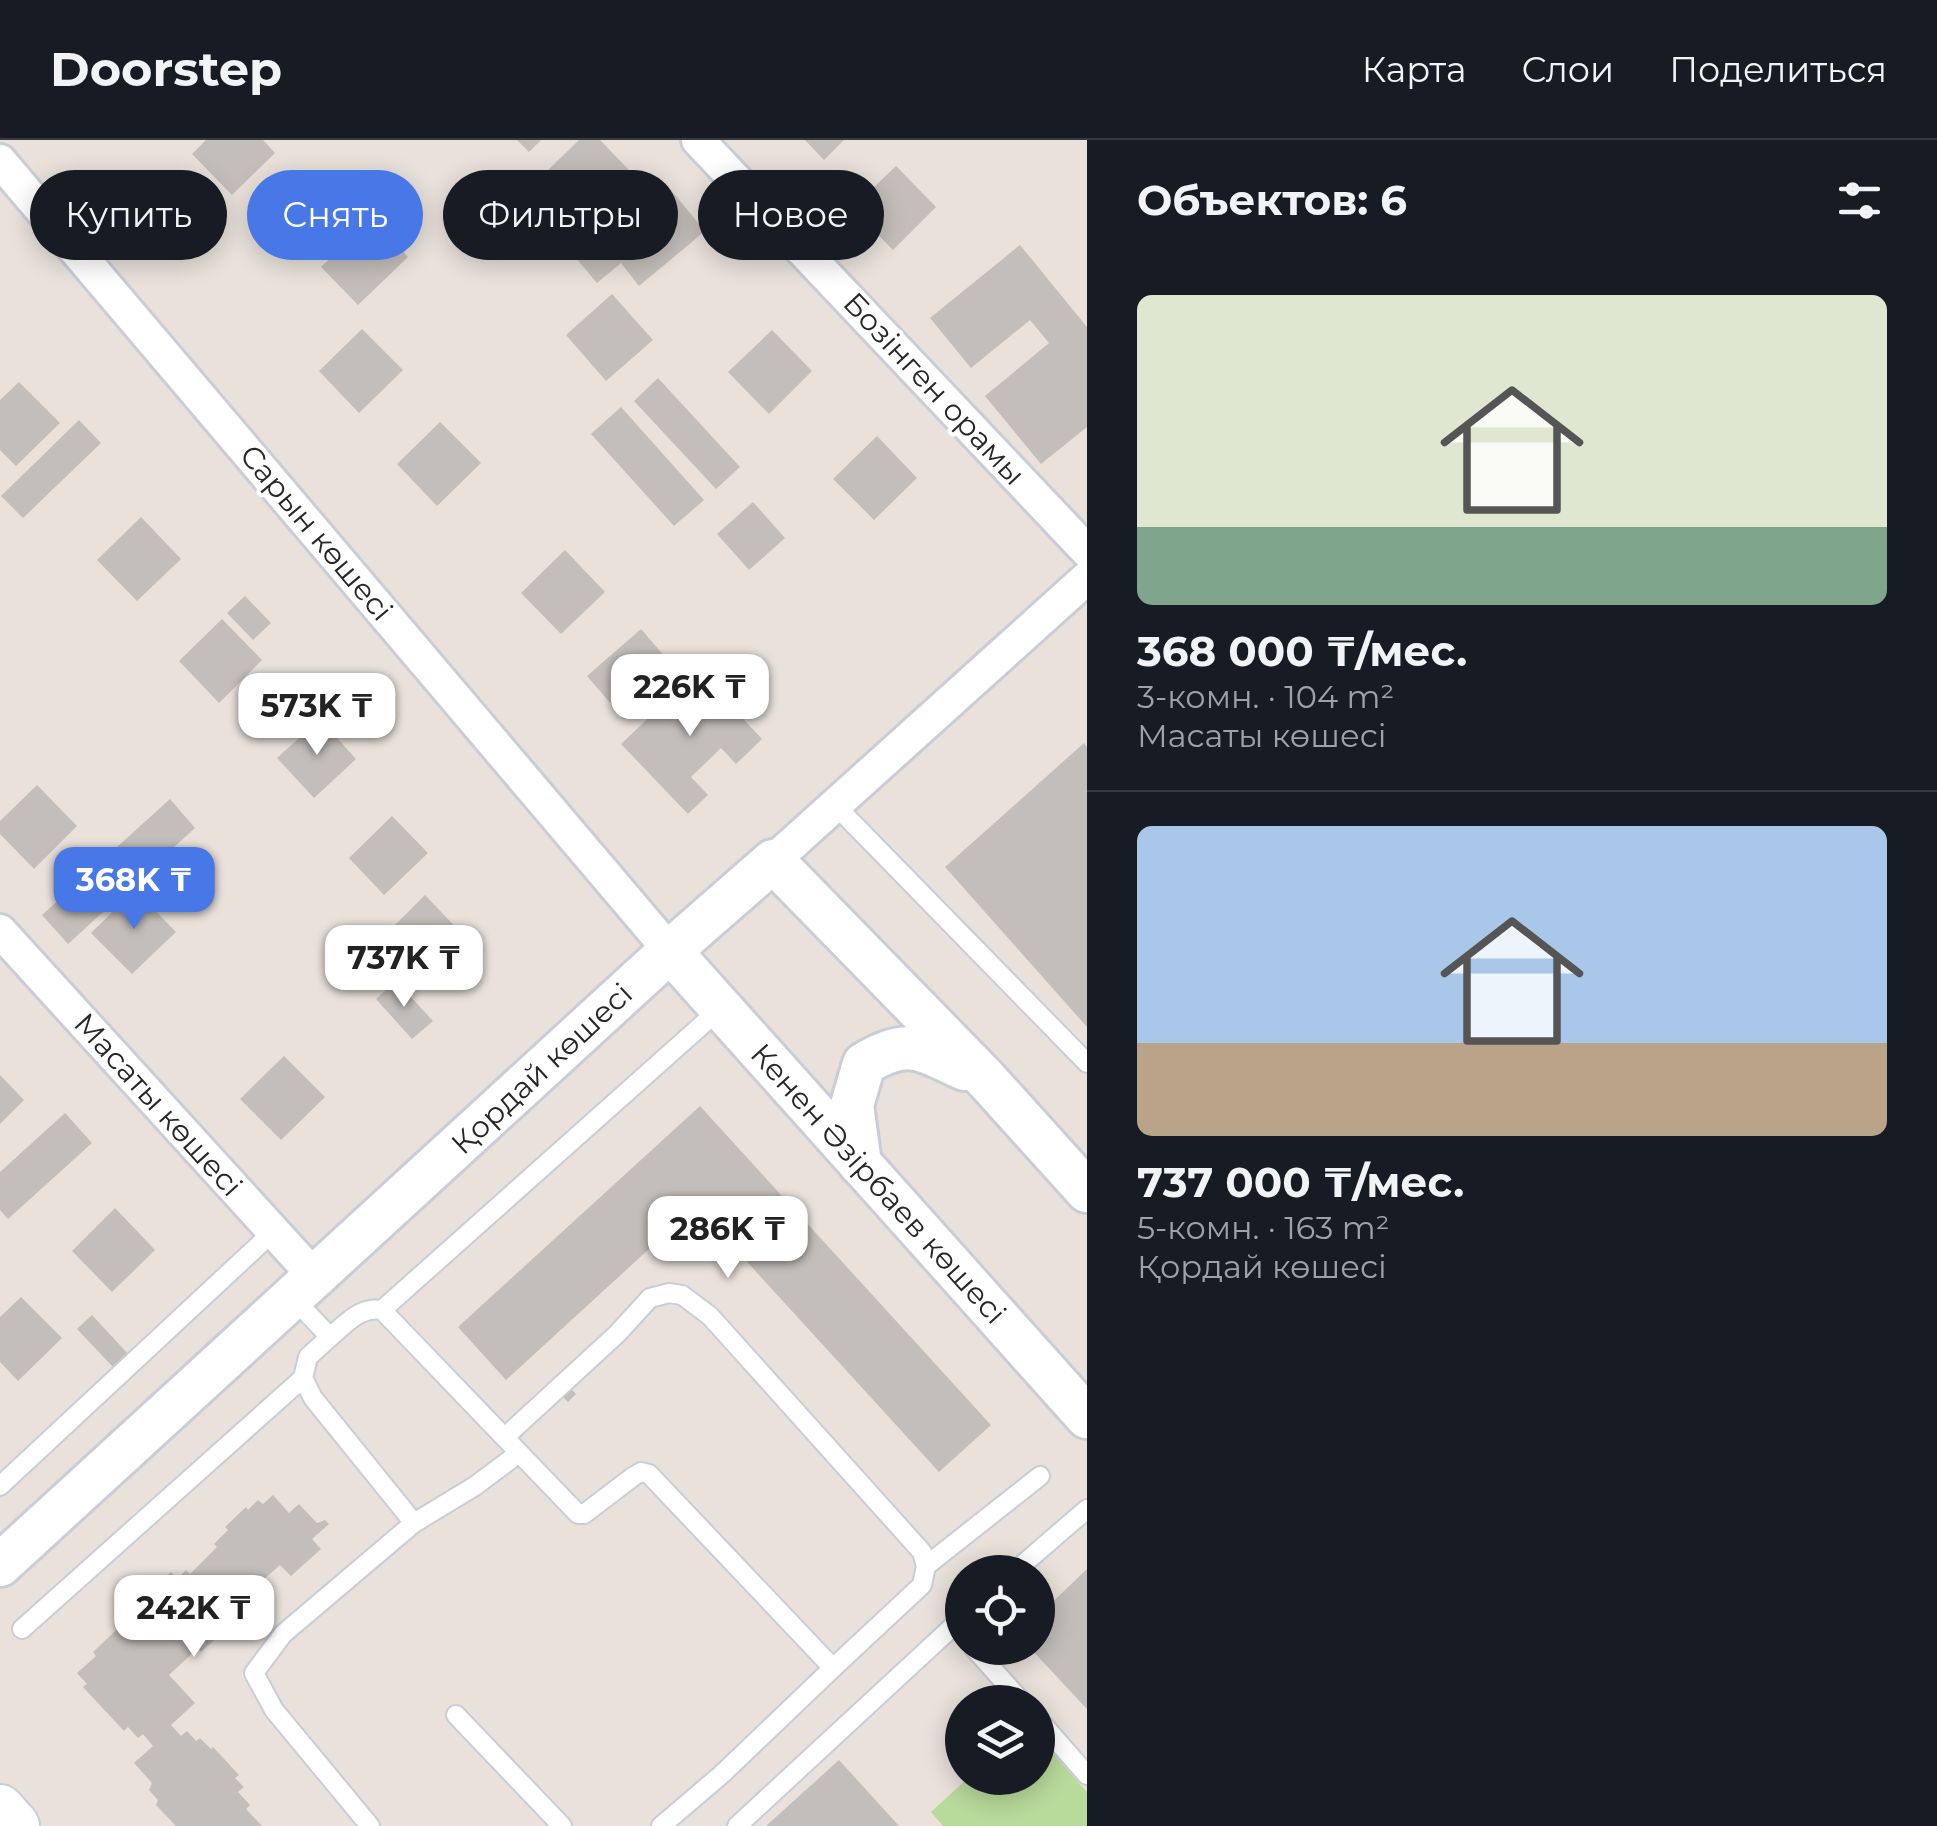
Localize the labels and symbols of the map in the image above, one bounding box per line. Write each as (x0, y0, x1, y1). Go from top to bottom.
street label: Бозінген орамы (836, 285, 1033, 493)
street label: Сарын көшесі (232, 437, 401, 628)
pin: 226K ₸ (609, 654, 771, 739)
pin: 573K ₸ (236, 673, 398, 758)
pin: 368K ₸ (53, 847, 215, 932)
pin: 737K ₸ (323, 925, 485, 1010)
street label: Қордай көшесі (443, 975, 640, 1162)
street label: Масаты көшесі (66, 1005, 250, 1204)
street label: Кенен Әзірбаев көшесі (743, 1036, 1014, 1331)
pin: 286K ₸ (647, 1196, 809, 1281)
pin: 242K ₸ (113, 1575, 275, 1660)

